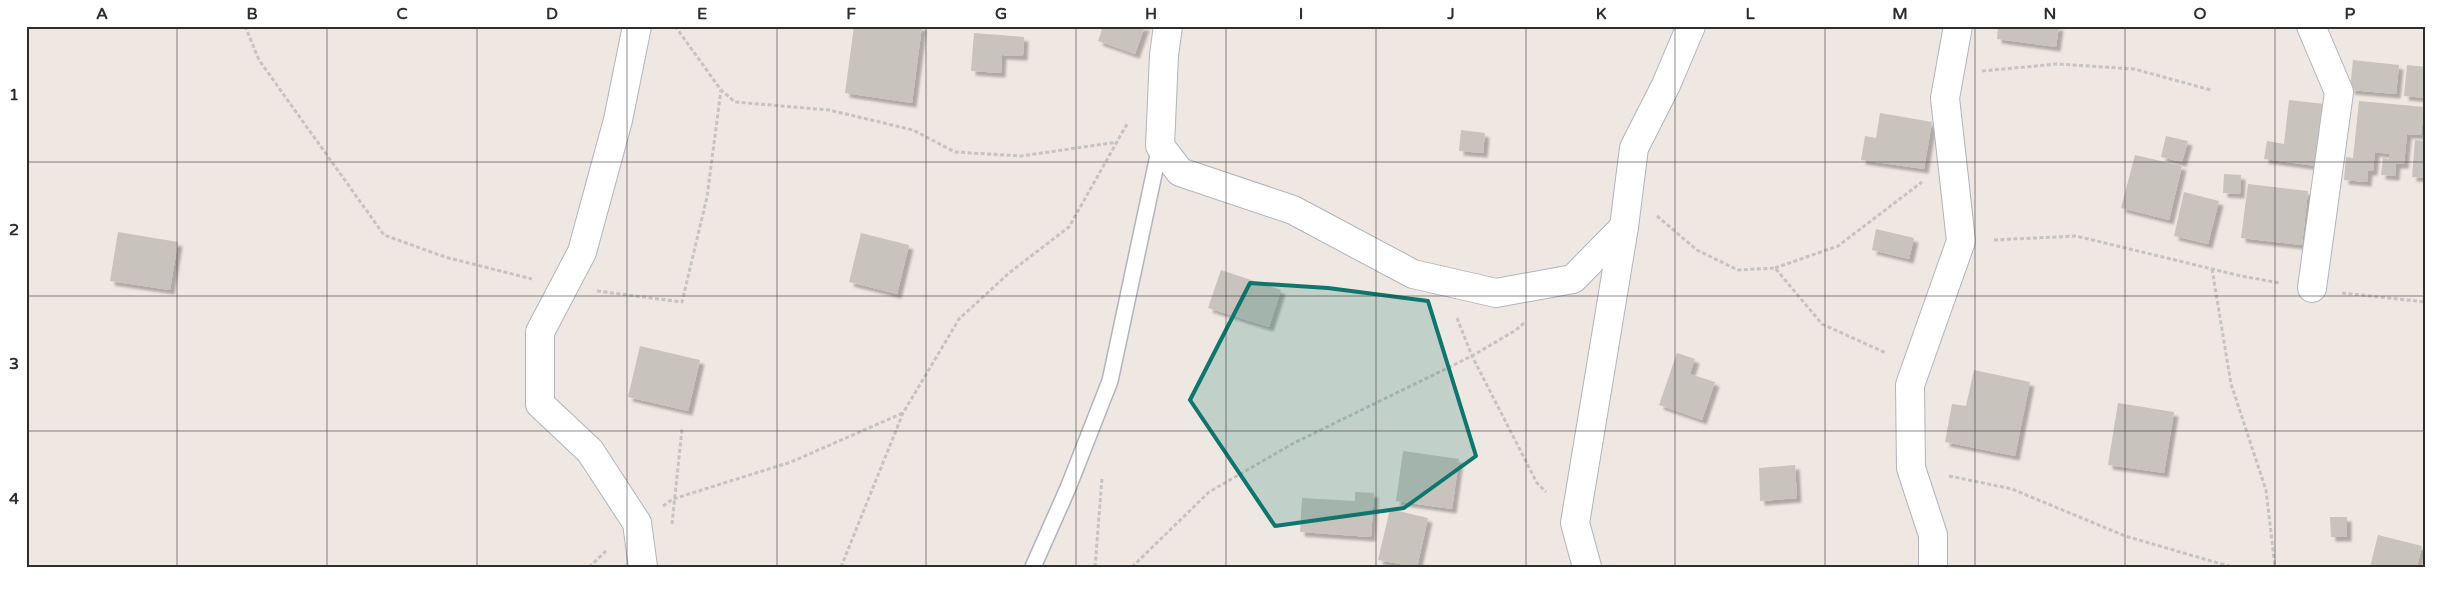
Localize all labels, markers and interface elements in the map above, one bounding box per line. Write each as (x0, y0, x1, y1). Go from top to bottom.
text: A (96, 4, 108, 24)
text: B (246, 4, 258, 24)
text: C (396, 4, 408, 24)
text: D (546, 4, 558, 24)
text: E (697, 4, 707, 24)
text: F (846, 4, 856, 24)
text: G (995, 4, 1007, 24)
text: H (1145, 4, 1157, 24)
text: I (1299, 4, 1303, 24)
text: J (1446, 4, 1455, 24)
text: K (1596, 4, 1607, 24)
text: L (1745, 4, 1755, 24)
text: M (1892, 4, 1908, 24)
text: N (2044, 4, 2056, 24)
text: O (2194, 4, 2207, 24)
text: P (2345, 4, 2356, 24)
text: 1 (9, 85, 19, 105)
text: 2 (9, 220, 19, 240)
text: 3 (9, 354, 19, 374)
text: 4 (9, 489, 19, 509)

